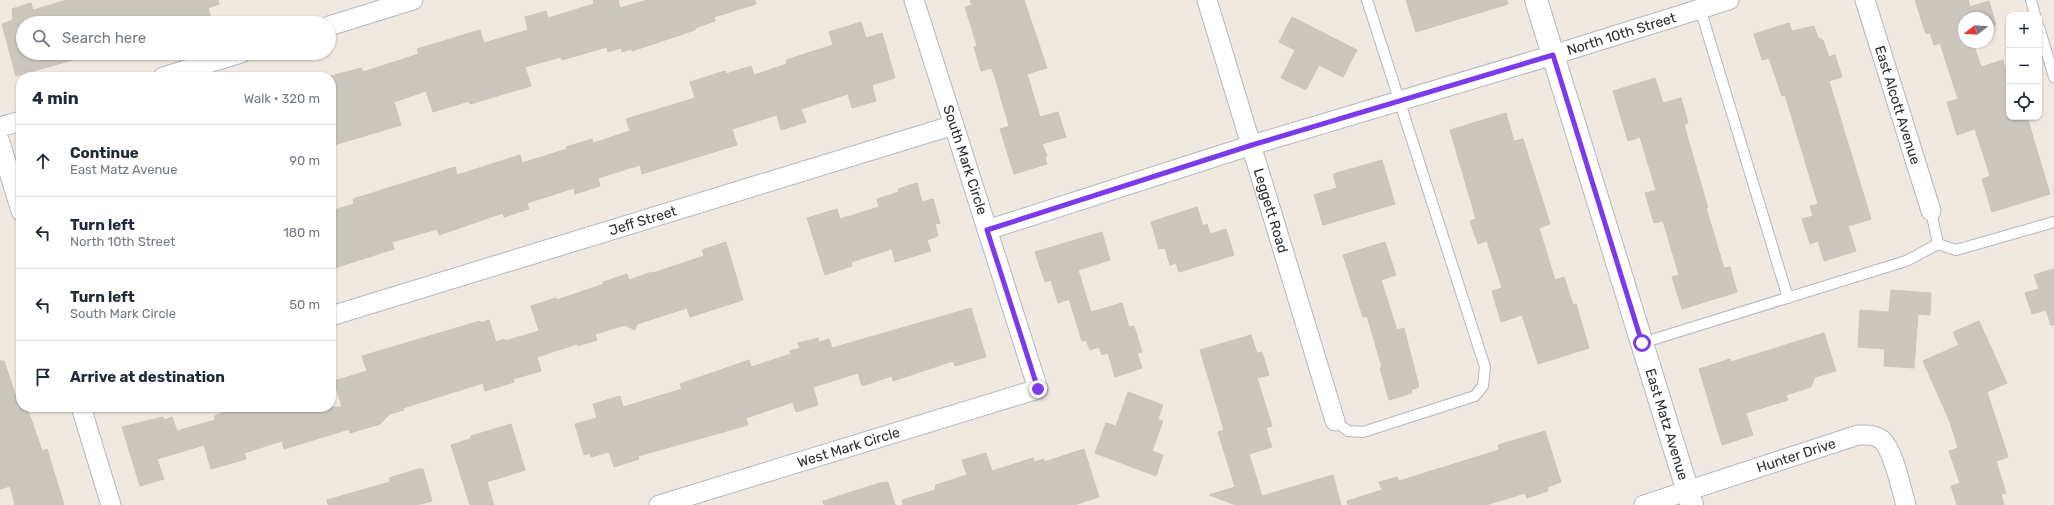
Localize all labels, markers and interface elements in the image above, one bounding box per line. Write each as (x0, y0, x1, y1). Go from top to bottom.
street label: North 10th Street (1565, 8, 1678, 59)
north arrow (1958, 12, 1994, 48)
map controls (2006, 12, 2042, 120)
button: + (2006, 12, 2042, 48)
search box (16, 16, 336, 60)
icon: search (30, 27, 52, 49)
text: Search here (62, 29, 146, 47)
street label: East Alcott Avenue (1871, 44, 1924, 167)
button: − (2006, 48, 2042, 84)
button: locate (2006, 84, 2042, 120)
text: 4 min (32, 88, 79, 108)
text: Walk · 320 m (244, 91, 320, 106)
street label: South Mark Circle (939, 103, 991, 217)
text: Continue (70, 144, 139, 162)
icon: ahead (32, 150, 54, 172)
text: 90 m (289, 153, 320, 168)
text: East Matz Avenue (70, 162, 177, 177)
street label: Leggett Road (1250, 166, 1292, 255)
street label: Jeff Street (607, 202, 679, 239)
text: Turn left (70, 216, 135, 234)
icon: left (32, 222, 54, 244)
text: 180 m (283, 225, 320, 240)
text: North 10th Street (70, 234, 175, 249)
text: Turn left (70, 288, 135, 306)
icon: left (32, 294, 54, 316)
text: 50 m (289, 297, 320, 312)
text: South Mark Circle (70, 306, 176, 321)
route start (1633, 334, 1651, 352)
icon: arrive (32, 366, 54, 388)
street label: East Matz Avenue (1642, 366, 1692, 482)
text: Arrive at destination (70, 368, 225, 386)
route end (1029, 380, 1047, 398)
street label: West Mark Circle (795, 423, 902, 471)
street label: Hunter Drive (1754, 434, 1838, 476)

